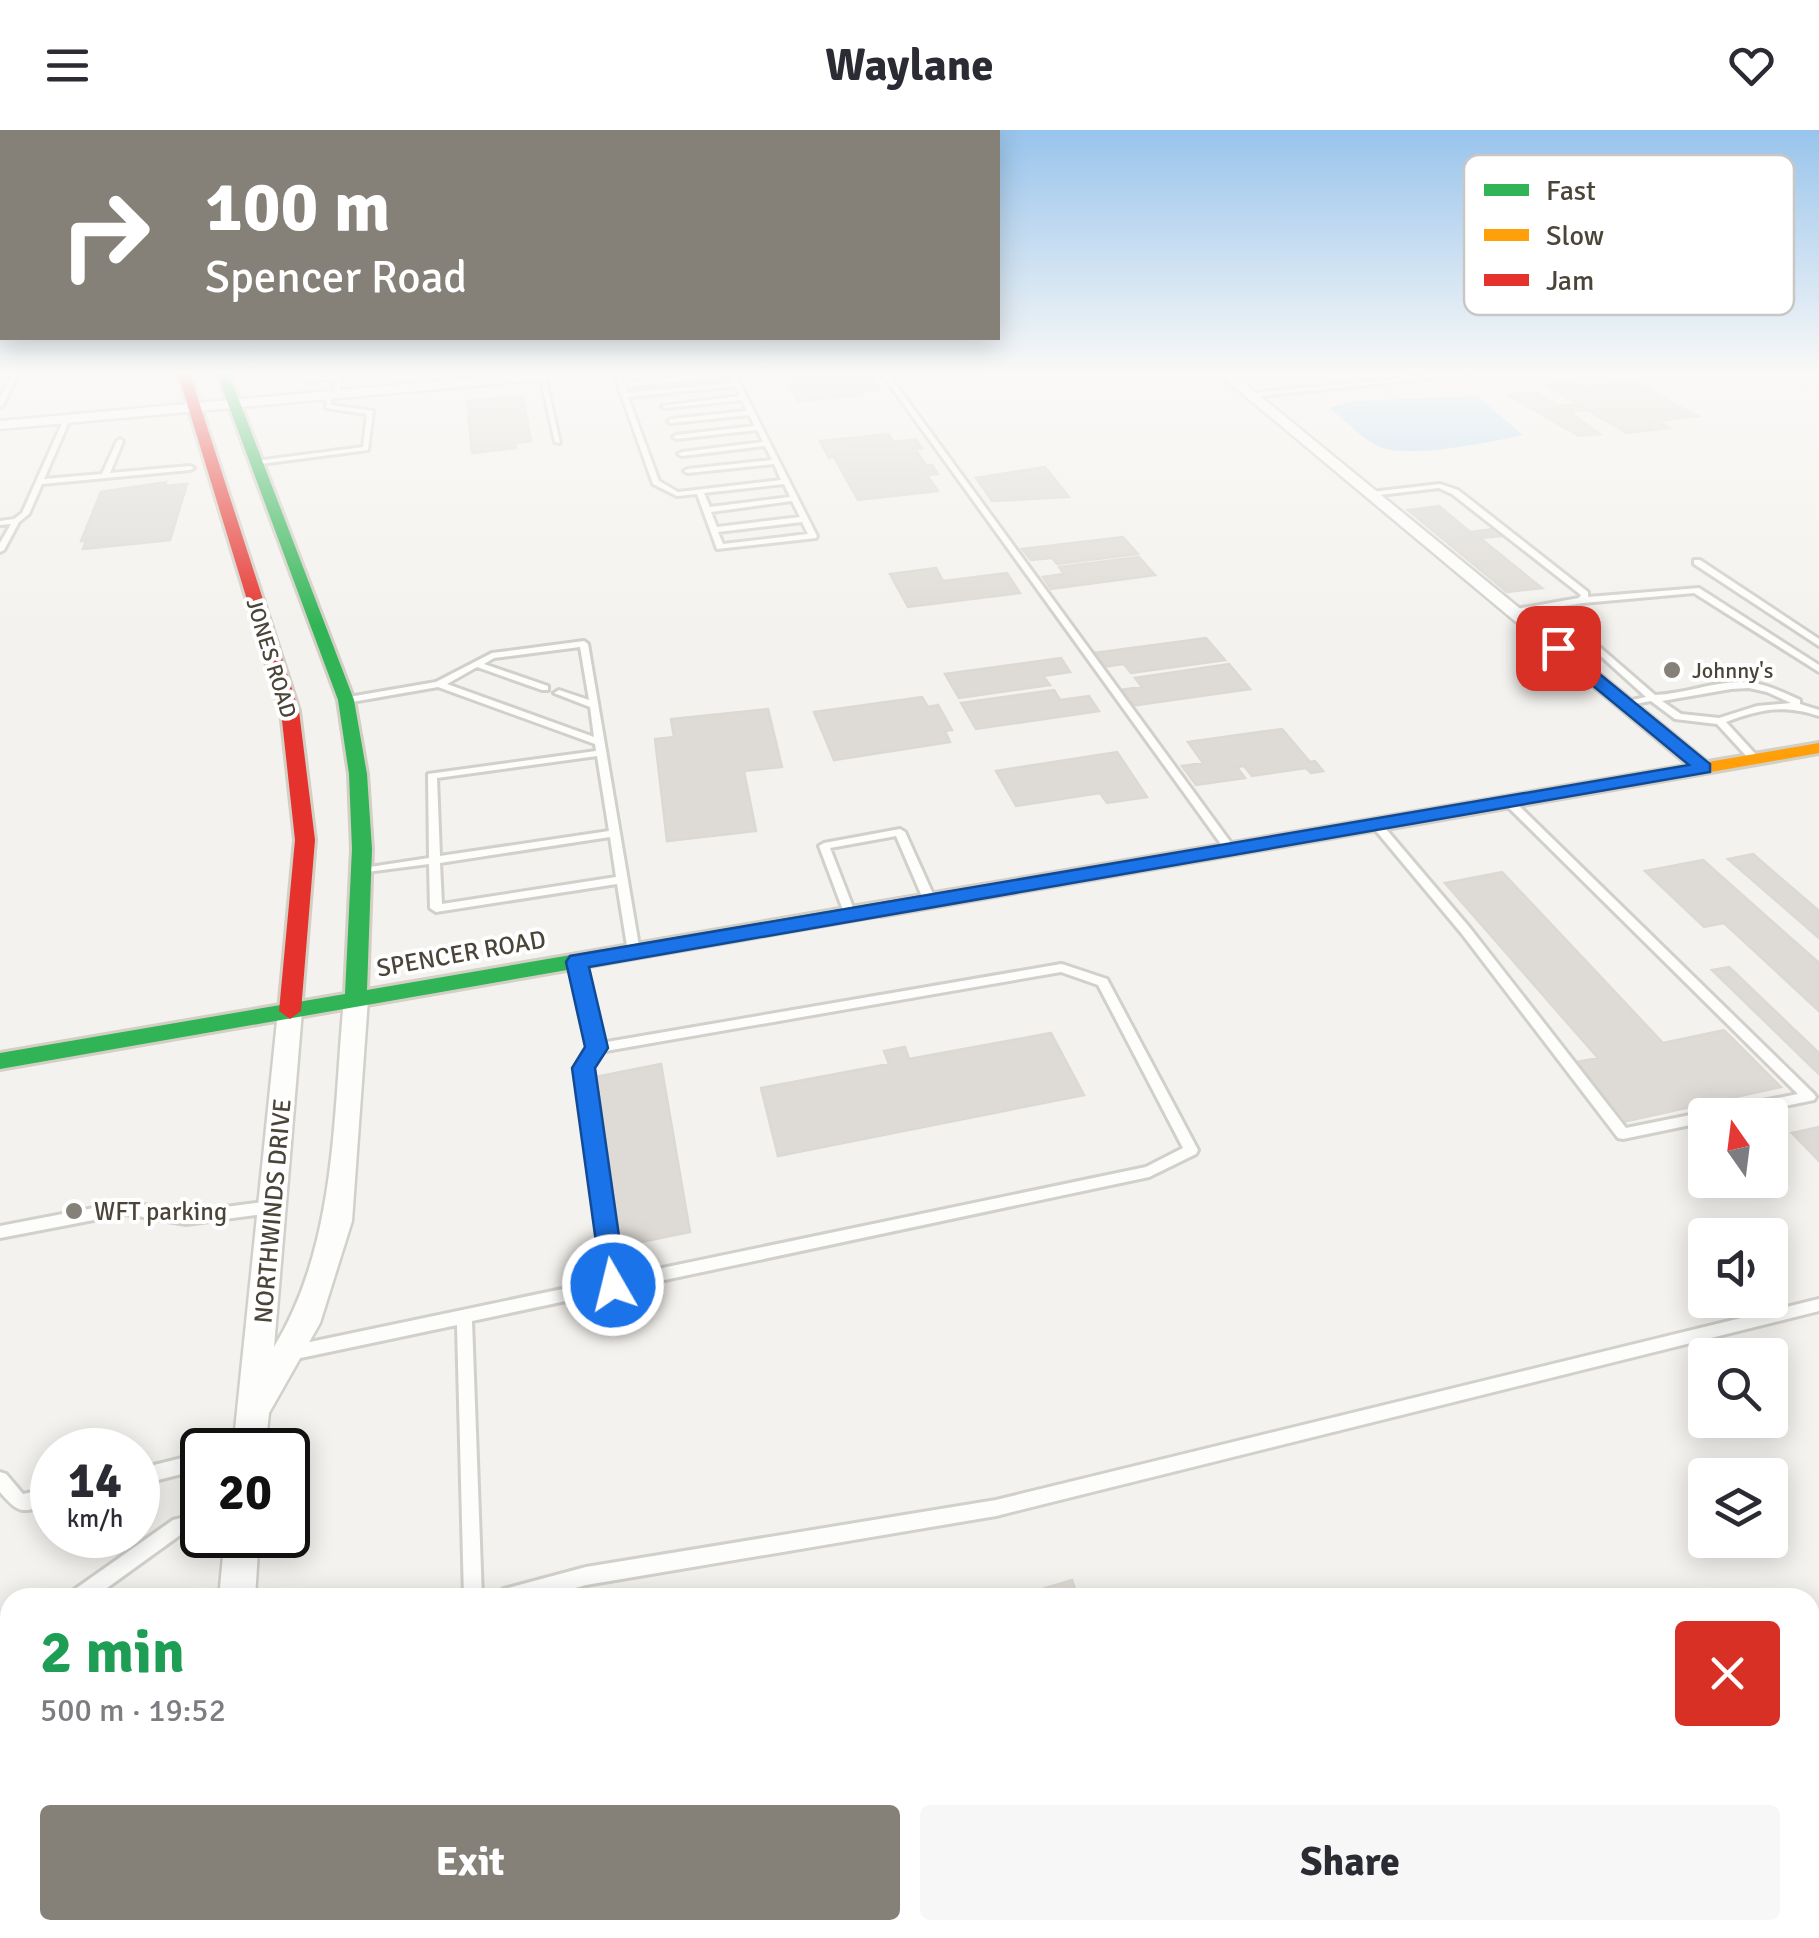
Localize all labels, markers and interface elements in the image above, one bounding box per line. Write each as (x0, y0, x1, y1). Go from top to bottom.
icon: menu (40, 38, 95, 93)
text: Waylane (825, 38, 994, 93)
icon: heart (1724, 38, 1779, 93)
legend (1464, 155, 1794, 315)
text: 100 m (205, 164, 390, 250)
icon: right (40, 170, 170, 300)
text: Fast (1546, 174, 1596, 208)
text: Slow (1546, 219, 1604, 253)
text: Spencer Road (205, 250, 467, 305)
text: Jam (1546, 264, 1594, 298)
street label: JONES ROAD (241, 595, 302, 721)
pin (1516, 606, 1601, 691)
icon: arrive (1531, 621, 1586, 676)
place label: Johnny's (1692, 657, 1773, 684)
marker: Johnny's (1661, 659, 1683, 681)
street label: SPENCER ROAD (374, 923, 548, 984)
street label: NORTHWINDS DRIVE (247, 1097, 298, 1325)
north arrow (1688, 1098, 1788, 1198)
map controls (1688, 1098, 1788, 1558)
place label: WFT parking (94, 1196, 227, 1227)
marker: WFT parking (63, 1200, 85, 1222)
button: sound (1688, 1218, 1788, 1318)
position arrow (561, 1233, 665, 1337)
button: search (1688, 1338, 1788, 1438)
speed limit sign: 20 (180, 1428, 310, 1558)
text: 14 (68, 1450, 122, 1512)
button: layers (1688, 1458, 1788, 1558)
text: km/h (67, 1503, 123, 1534)
text: 2 min (40, 1616, 185, 1690)
button: close (1675, 1621, 1780, 1726)
text: 500 m · 19:52 (40, 1691, 226, 1730)
button: Exit (40, 1805, 900, 1920)
button: Share (920, 1805, 1780, 1920)

